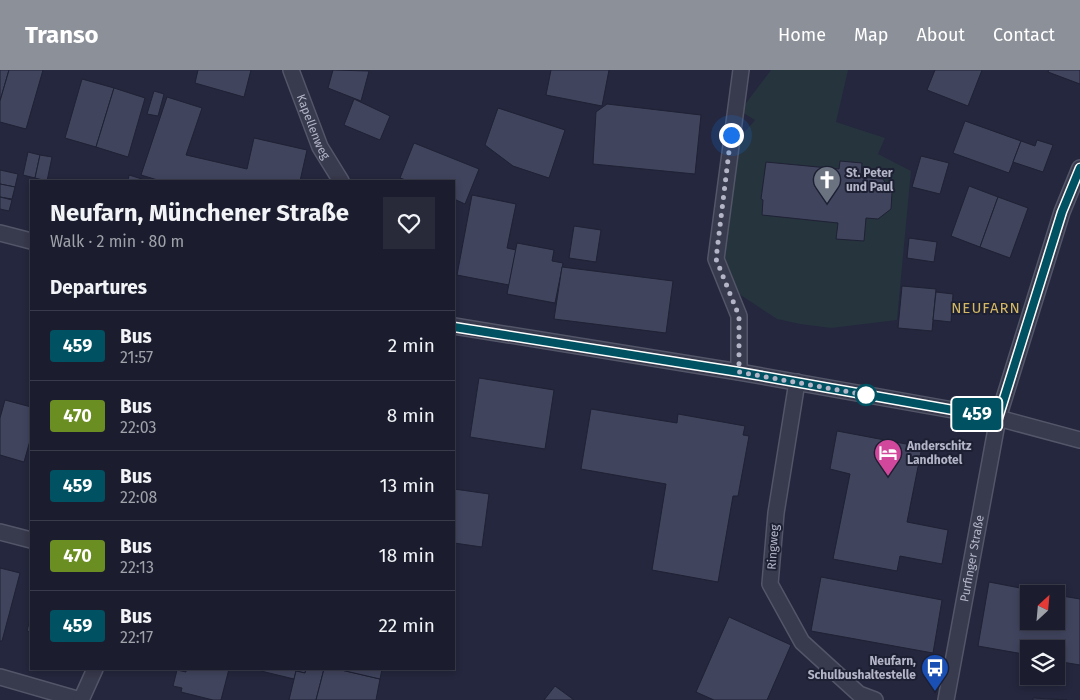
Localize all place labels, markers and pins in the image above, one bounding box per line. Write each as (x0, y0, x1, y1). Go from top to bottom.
church icon: St. Peter und Paul (812, 165, 842, 204)
place label: St. Peter und Paul (846, 166, 894, 194)
unlabelled marker (855, 384, 877, 406)
hotel icon: Anderschitz Landhotel (873, 438, 903, 477)
place label: Anderschitz Landhotel (906, 439, 972, 467)
bus stop icon: Neufarn, Schulbushaltestelle (920, 653, 950, 692)
place label: Neufarn, Schulbushaltestelle (808, 654, 916, 682)

